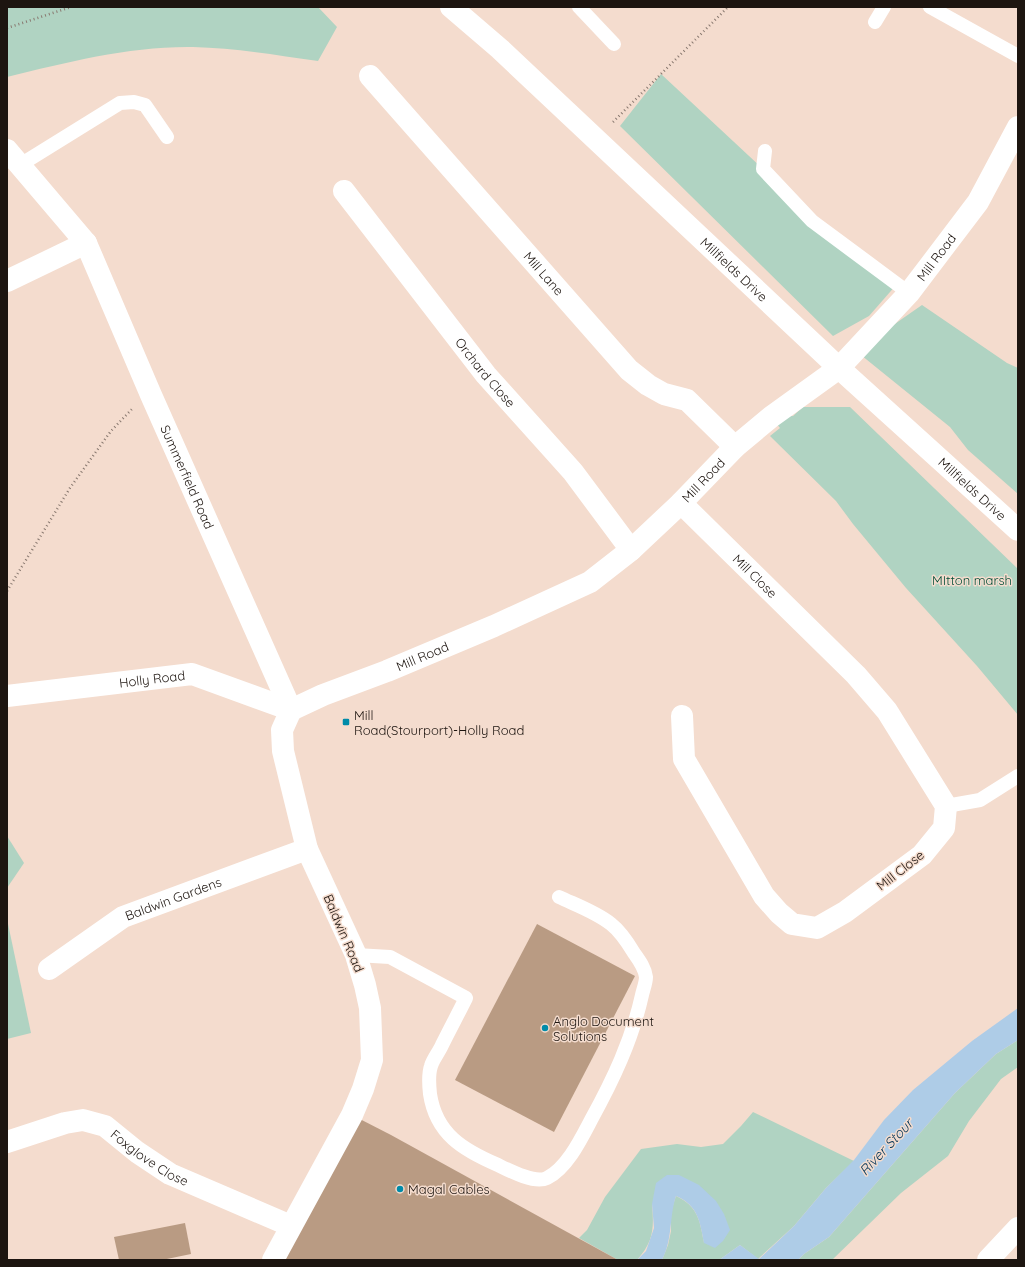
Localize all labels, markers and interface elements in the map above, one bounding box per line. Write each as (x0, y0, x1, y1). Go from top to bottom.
street label: Mill Road (913, 230, 959, 284)
street label: Millfields Drive (697, 234, 771, 305)
street label: Mill Lane (520, 248, 567, 298)
street label: Orchard Close (452, 334, 519, 410)
street label: Summerfield Road (157, 422, 218, 531)
street label: Mill Road (678, 454, 728, 505)
street label: Millfields Drive (935, 454, 1010, 524)
street label: Mill Close (730, 551, 781, 601)
park label: MItton marsh (932, 572, 1012, 588)
street label: Mill Road (394, 638, 451, 674)
street label: Holly Road (118, 667, 186, 691)
place label: Mill Road(Stourport)-Holly Road (354, 707, 524, 738)
marker: Mill Road(Stourport)-Holly Road (341, 717, 351, 727)
street label: Mill Close (873, 847, 927, 893)
street label: Baldwin Gardens (123, 873, 224, 924)
street label: Baldwin Road (320, 892, 368, 974)
place label: Anglo Document Solutions (553, 1013, 654, 1044)
marker: Anglo Document Solutions (540, 1023, 550, 1033)
water label: River Stour (855, 1114, 918, 1179)
street label: Foxglove Close (107, 1126, 191, 1189)
place label: Magal Cables (408, 1181, 490, 1197)
marker: Magal Cables (395, 1184, 405, 1194)

